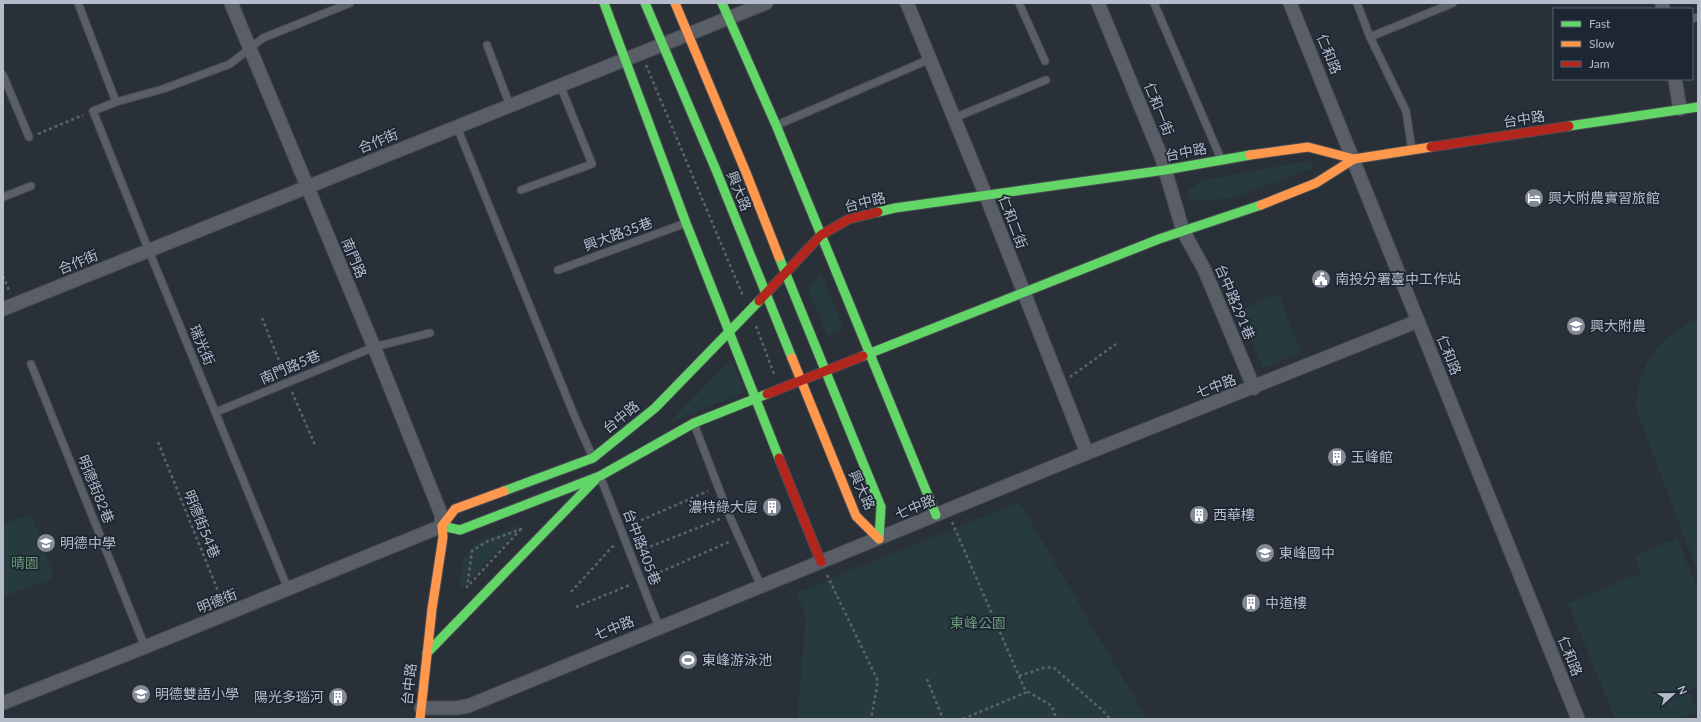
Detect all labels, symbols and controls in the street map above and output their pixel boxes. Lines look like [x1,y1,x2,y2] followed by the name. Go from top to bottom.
[1553,8,1693,80] legend
[1589,16,1611,31] text: Fast
[1314,31,1345,76] street label: 仁和路
[1589,36,1615,51] text: Slow
[1589,56,1610,71] text: Jam
[1141,80,1178,138] street label: 仁和一街
[1502,107,1546,130] street label: 台中路
[355,125,400,156] street label: 合作街
[1164,139,1208,164] street label: 台中路
[724,168,755,213] street label: 興大路
[1523,187,1545,209] hotel icon: 興大附農實習旅館
[842,188,887,215] street label: 台中路
[1548,189,1660,206] place label: 興大附農實習旅館
[995,193,1031,251] street label: 仁和二街
[581,213,655,254] street label: 興大路35巷
[338,235,370,280] street label: 南門路
[55,246,100,277] street label: 合作街
[1212,261,1259,342] street label: 台中路291巷
[1310,268,1332,290] public building icon: 南投分署臺中工作站
[1335,270,1461,287] place label: 南投分署臺中工作站
[1565,315,1587,337] school or university icon: 興大附農
[1590,317,1646,334] place label: 興大附農
[186,322,218,367] street label: 瑞光街
[1434,332,1465,377] street label: 仁和路
[257,346,323,387] street label: 南門路5巷
[1193,370,1238,401] street label: 七中路
[599,397,642,436] street label: 台中路
[1326,446,1348,468] building icon: 玉峰館
[1351,448,1393,465] place label: 玉峰館
[75,452,118,525] street label: 明德街82巷
[846,467,879,512] street label: 興大路
[181,487,224,560] street label: 明德街54巷
[892,491,937,522] street label: 七中路
[761,496,783,518] building icon: 濃特綠大廈
[688,498,758,515] place label: 濃特綠大廈
[1188,504,1210,526] building icon: 西華樓
[620,506,665,587] street label: 台中路405巷
[1213,506,1255,523] place label: 西華樓
[35,532,57,554] school or university icon: 明德中學
[60,534,116,551] place label: 明德中學
[1254,542,1276,564] school or university icon: 東峰國中
[1279,544,1335,561] place label: 東峰國中
[11,554,39,571] park label: 晴園
[194,585,239,616] street label: 明德街
[1240,592,1262,614] building icon: 中道樓
[1265,594,1307,611] place label: 中道樓
[591,612,636,643] street label: 七中路
[950,614,1006,631] park label: 東峰公園
[1555,633,1586,678] street label: 仁和路
[677,649,699,671] sports icon: 東峰游泳池
[702,651,772,668] place label: 東峰游泳池
[398,662,419,706] street label: 台中路
[1653,674,1693,714] north arrow
[130,683,152,705] school or university icon: 明德雙語小學
[1675,684,1690,696] text: N
[155,685,239,702] place label: 明德雙語小學
[327,686,349,708] building icon: 陽光多瑙河
[254,688,324,705] place label: 陽光多瑙河

